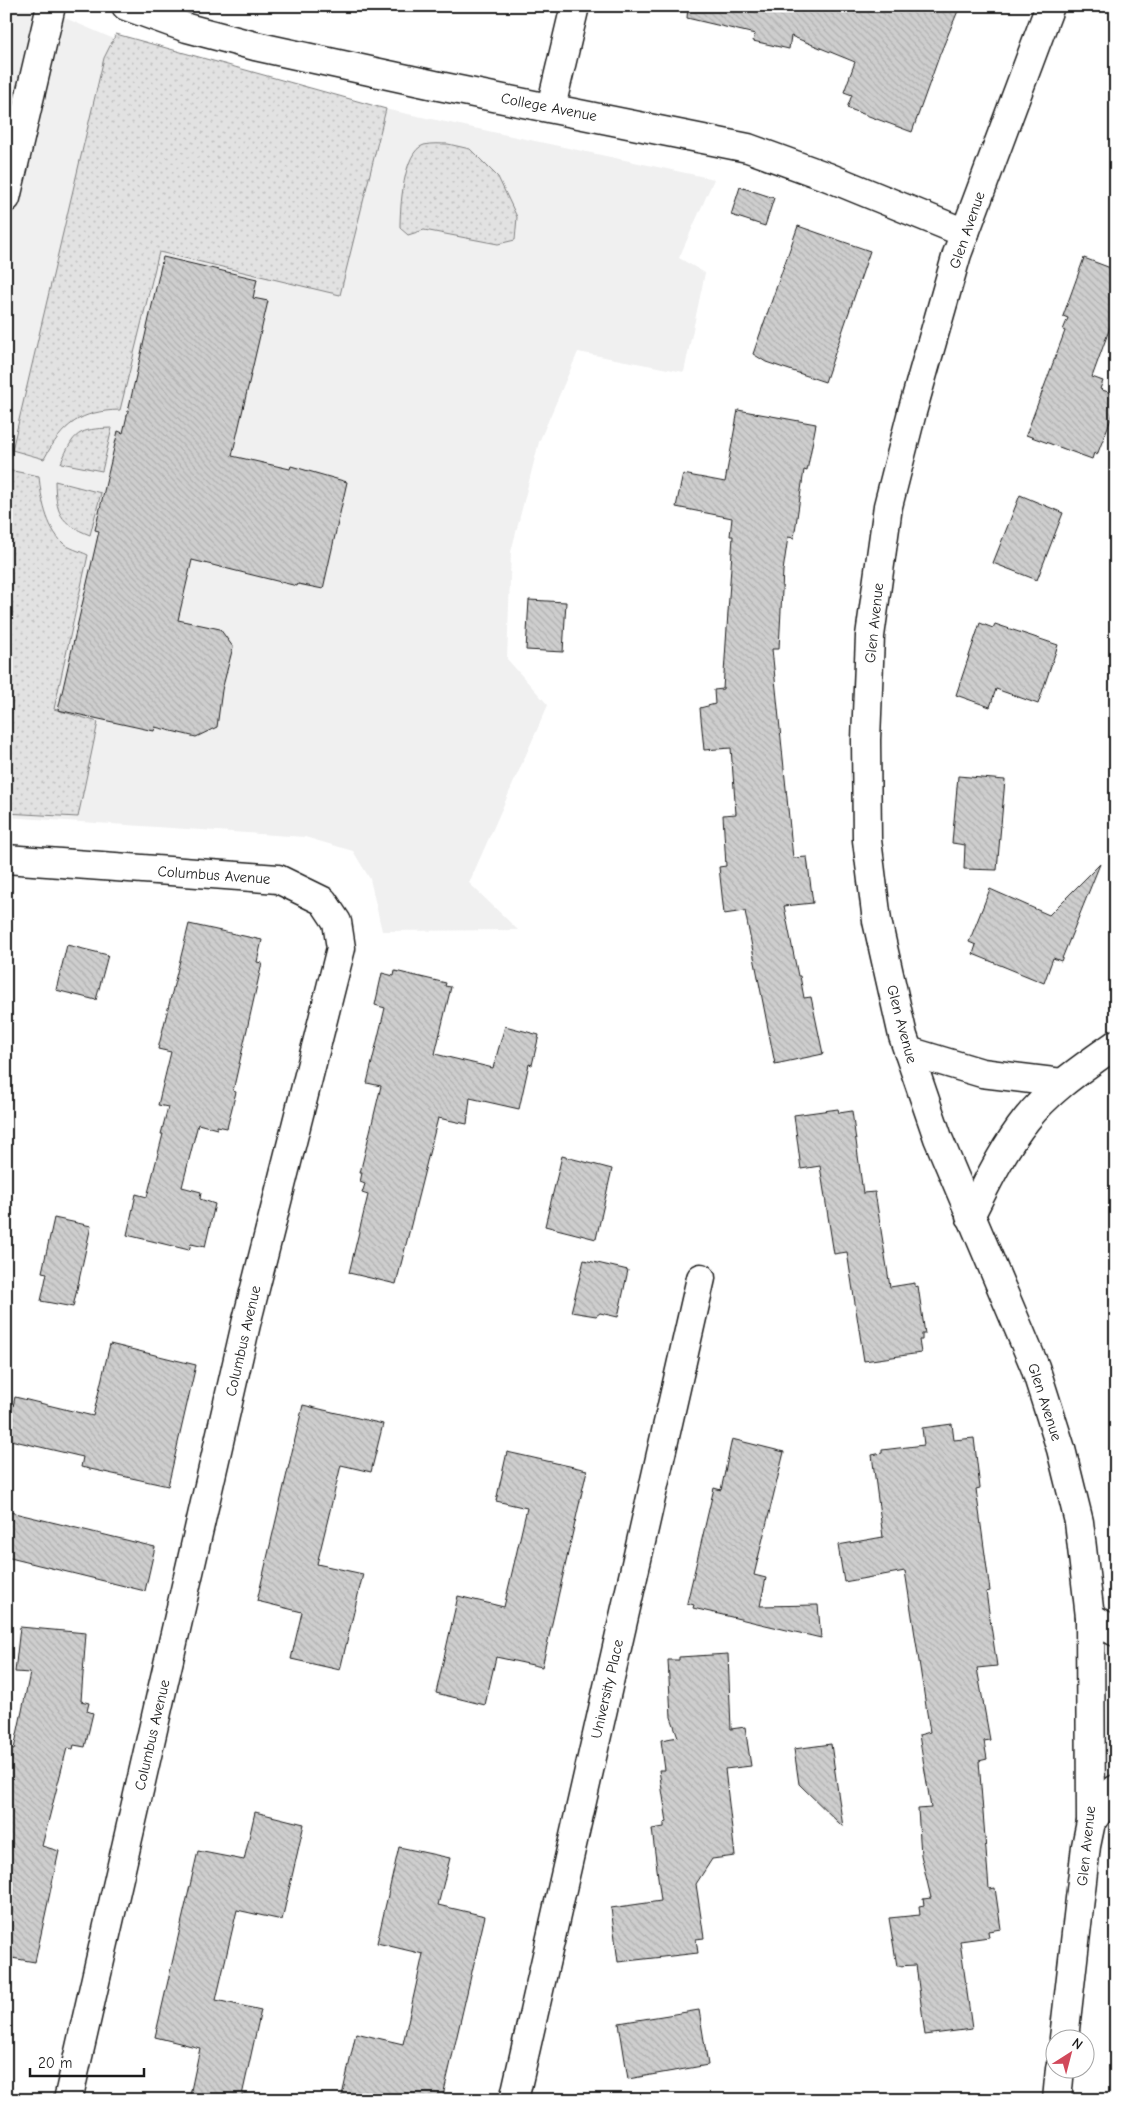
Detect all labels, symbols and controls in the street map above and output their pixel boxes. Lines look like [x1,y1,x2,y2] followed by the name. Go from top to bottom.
[499,89,599,125] street label: College Avenue
[945,189,989,271] street label: Glen Avenue
[861,582,887,664] street label: Glen Avenue
[157,862,272,888] street label: Columbus Avenue
[883,983,921,1066] street label: Glen Avenue
[222,1283,265,1398] street label: Columbus Avenue
[1024,1361,1066,1444] street label: Glen Avenue
[587,1637,627,1740] street label: University Place
[131,1677,174,1792] street label: Columbus Avenue
[1073,1805,1099,1887] street label: Glen Avenue
[1044,2028,1094,2078] north arrow
[1069,2034,1086,2053] text: N
[30,2046,144,2078] scale bar
[38,2054,72,2072] text: 20 m

